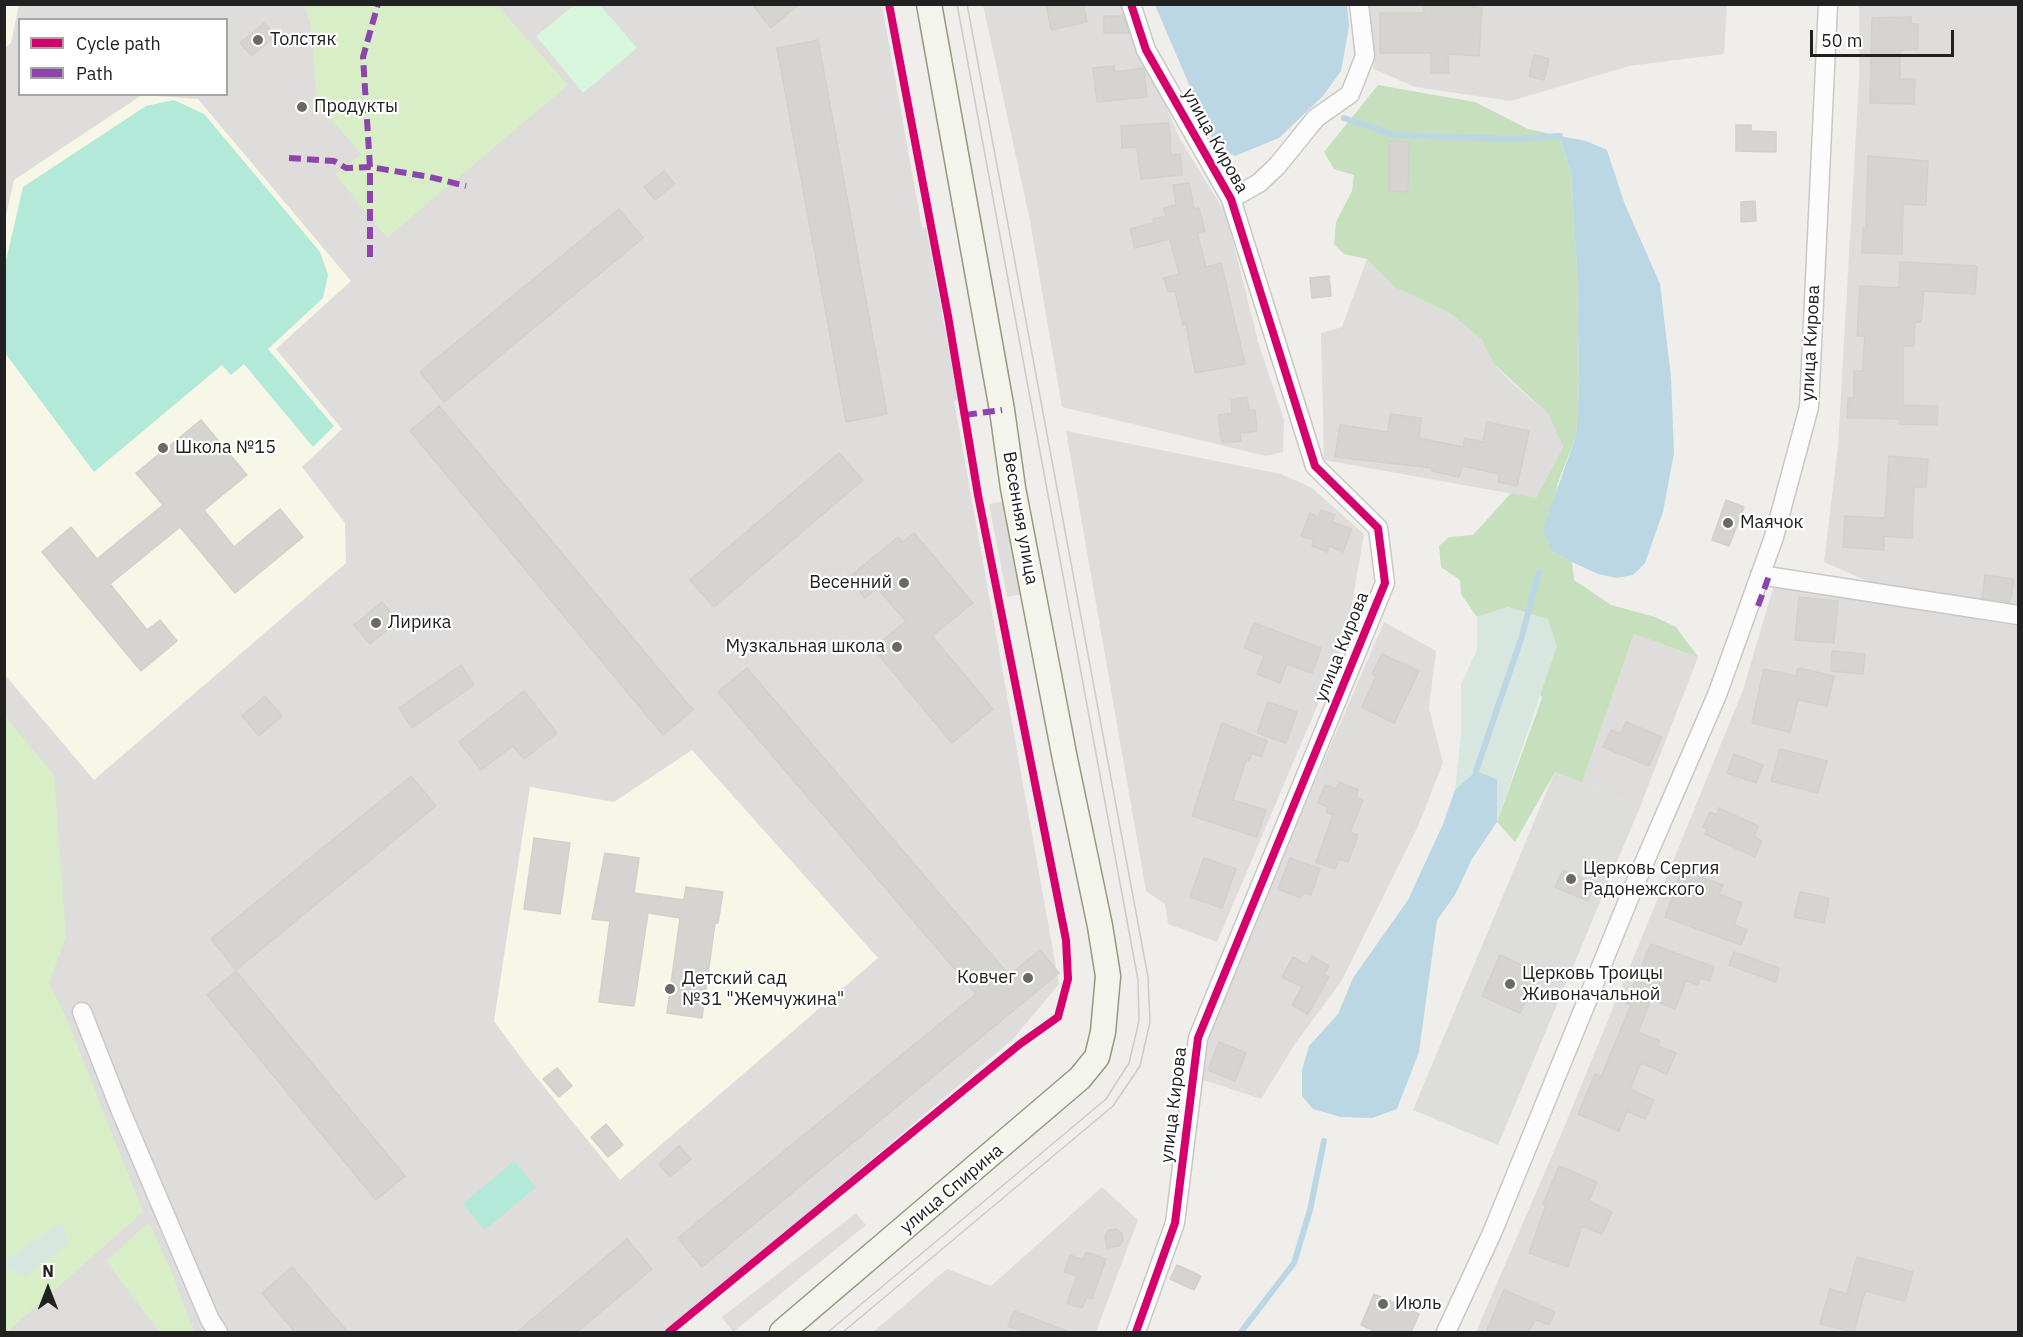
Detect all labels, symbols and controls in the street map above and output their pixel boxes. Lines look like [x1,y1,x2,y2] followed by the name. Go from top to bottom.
[18,18,228,96] legend
[1813,18,1957,56] scale bar
[270,29,336,51] place label: Толстяк
[1821,29,1863,52] text: 50 m
[76,32,161,55] text: Cycle path
[251,33,265,47] marker: Толстяк
[76,62,113,85] text: Path
[1177,85,1253,197] street label: улица Кирова
[314,96,398,118] place label: Продукты
[295,100,309,114] marker: Продукты
[1797,284,1825,402] street label: улица Кирова
[175,437,276,459] place label: Школа №15
[156,441,170,455] marker: Школа №15
[998,450,1042,586] street label: Весенняя улица
[1740,512,1804,534] place label: Маячок
[1721,516,1735,530] marker: Маячок
[809,572,892,594] place label: Весенний
[897,576,911,590] marker: Весенний
[1310,589,1374,705] street label: улица Кирова
[388,612,451,634] place label: Лирика
[369,616,383,630] marker: Лирика
[726,636,885,658] place label: Музкальная школа
[890,640,904,654] marker: Музкальная школа
[1583,858,1719,900] place label: Церковь Сергия Радонежского
[1564,872,1578,886] marker: Церковь Сергия Радонежского
[1522,963,1663,1006] place label: Церковь Троицы Живоначальной
[957,967,1016,989] place label: Ковчег
[682,968,844,1010] place label: Детский сад №31 "Жемчужина"
[1021,971,1035,985] marker: Ковчег
[1503,977,1517,991] marker: Церковь Троицы Живоначальной
[663,982,677,996] marker: Детский сад №31 "Жемчужина"
[1156,1046,1192,1164] street label: улица Кирова
[896,1140,1008,1238] street label: улица Спирина
[18,1259,78,1319] north arrow
[42,1261,54,1281] text: N
[1395,1293,1441,1315] place label: Июль
[1376,1297,1390,1311] marker: Июль

